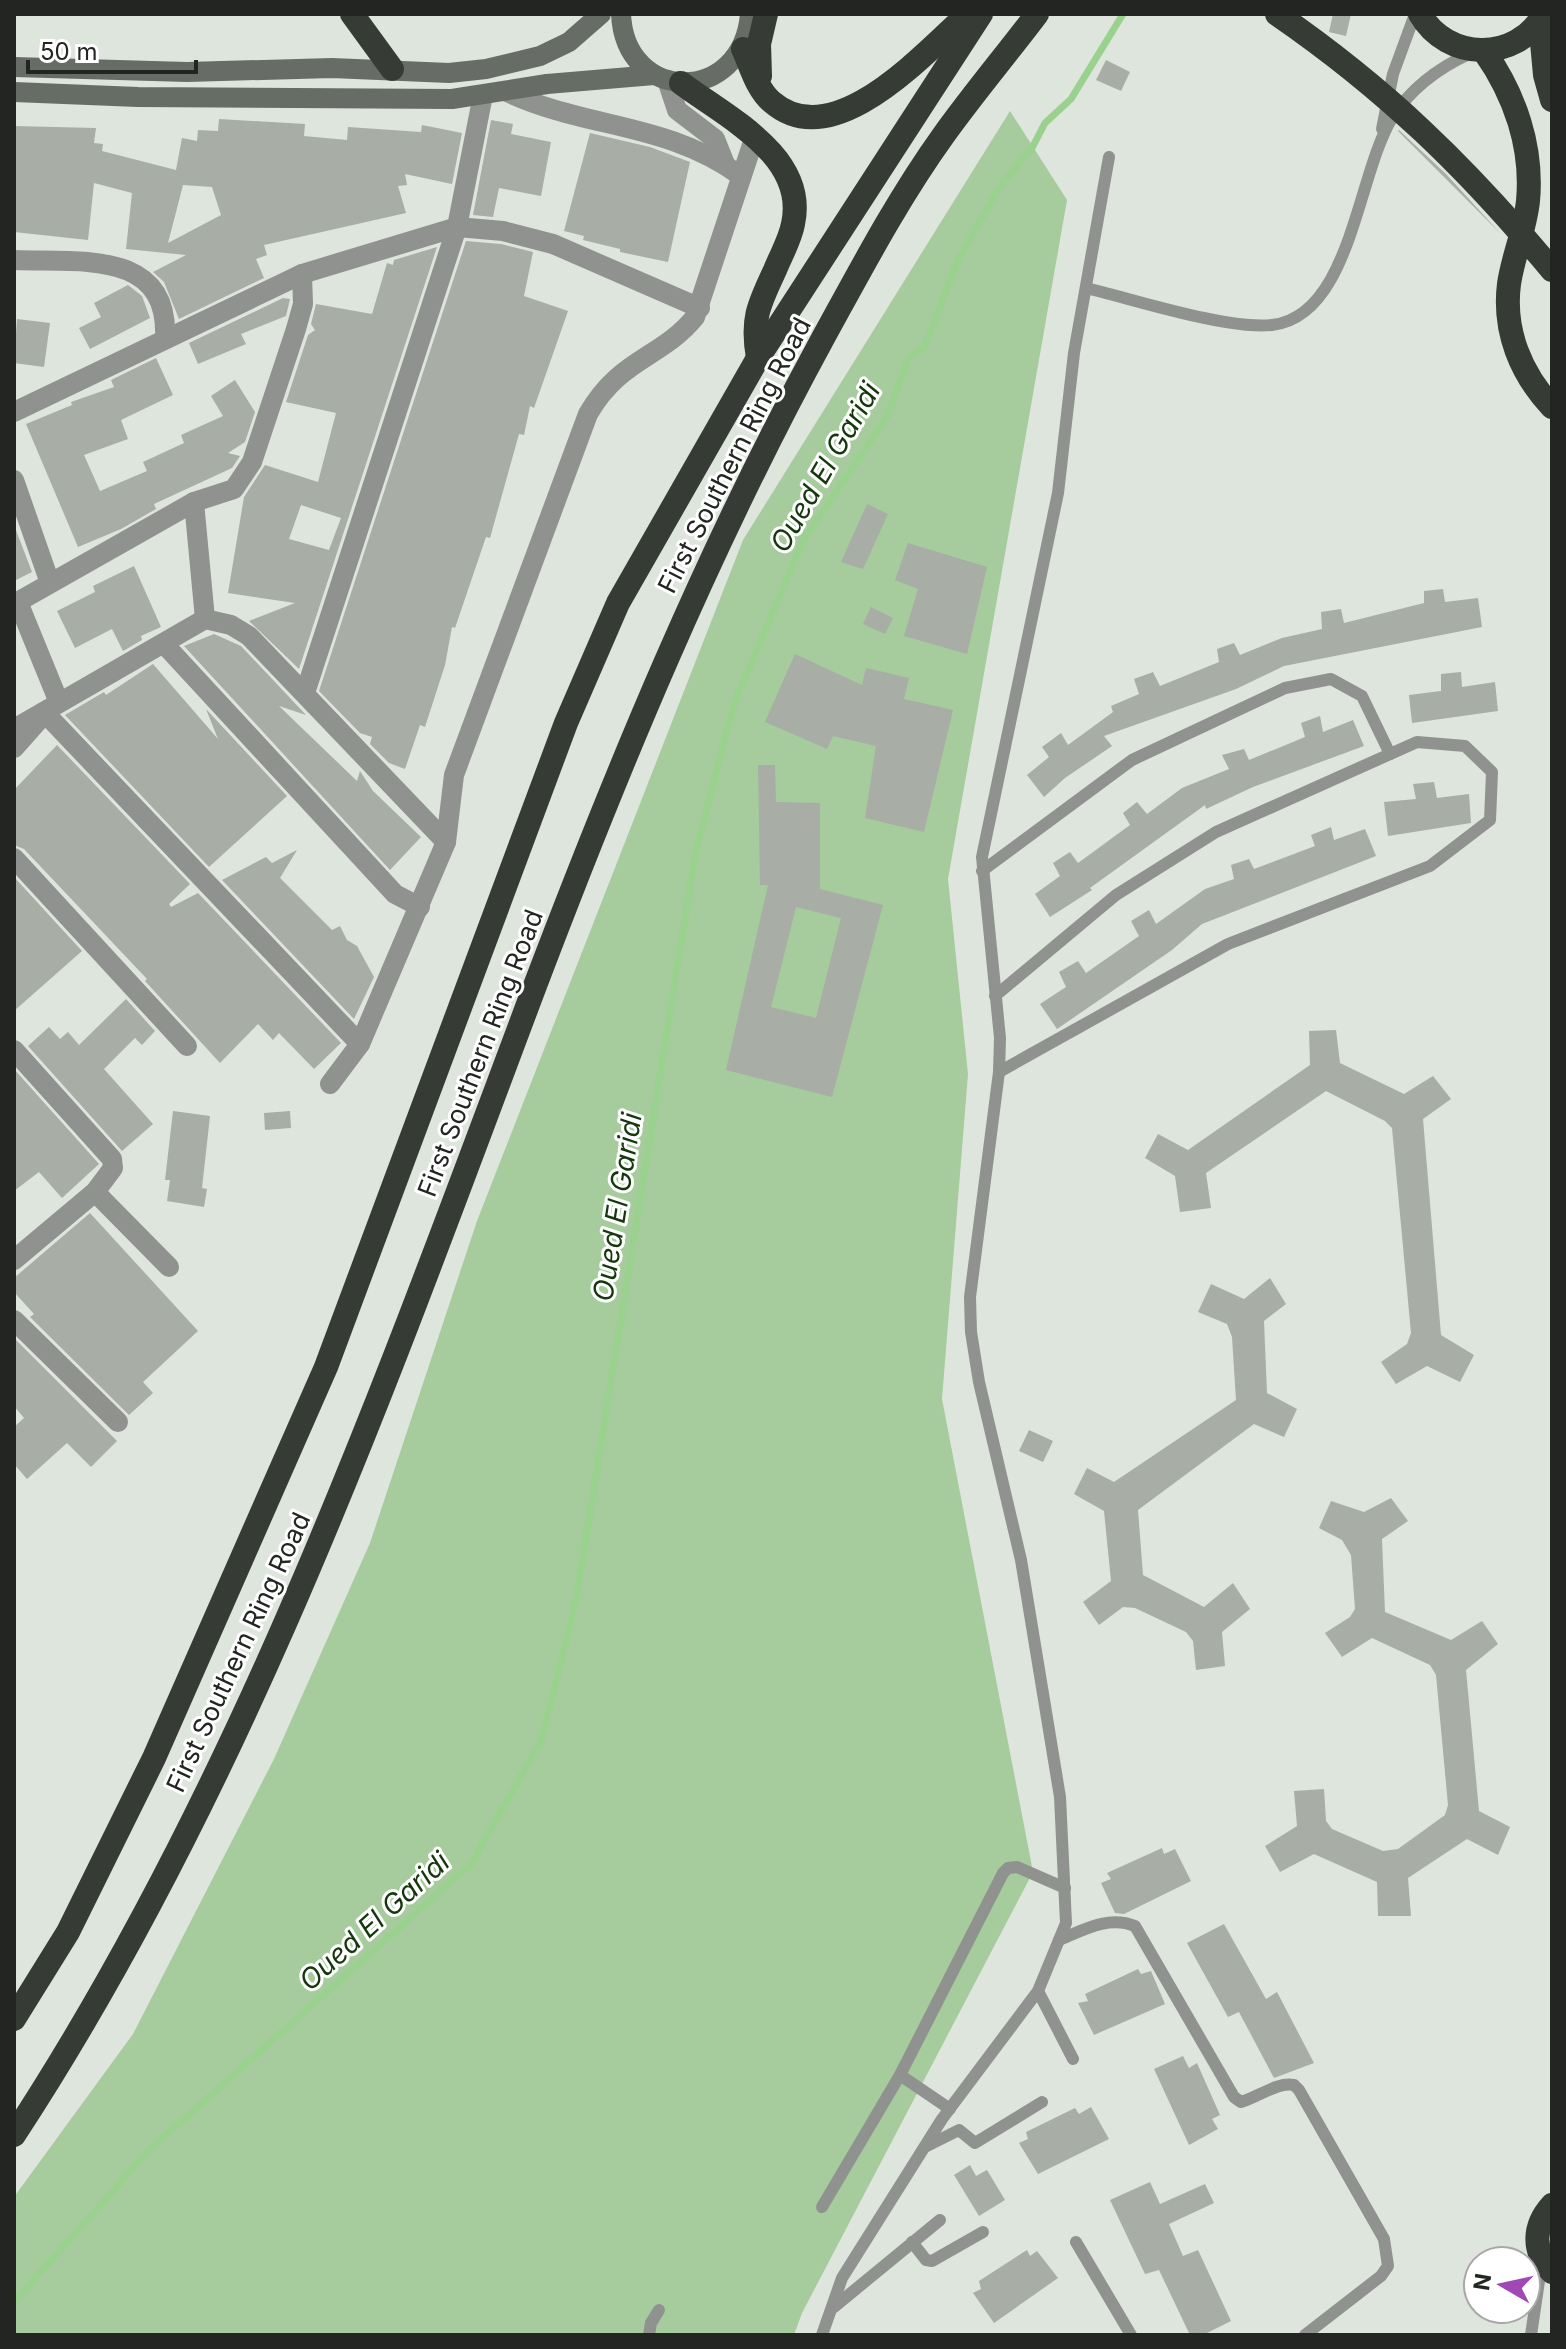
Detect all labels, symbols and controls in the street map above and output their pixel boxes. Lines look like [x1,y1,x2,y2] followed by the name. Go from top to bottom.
[28,24,196,74] scale bar
[40,37,98,66] text: 50 m
[651,312,817,598] street label: First Southern Ring Road
[763,375,888,558] water label: Oued El Garidi
[411,905,549,1201] street label: First Southern Ring Road
[585,1109,649,1304] water label: Oued El Garidi
[160,1507,316,1797] street label: First Southern Ring Road
[292,1844,457,1997] water label: Oued El Garidi
[1462,2245,1542,2325] north arrow
[1468,2272,1496,2292] text: N

